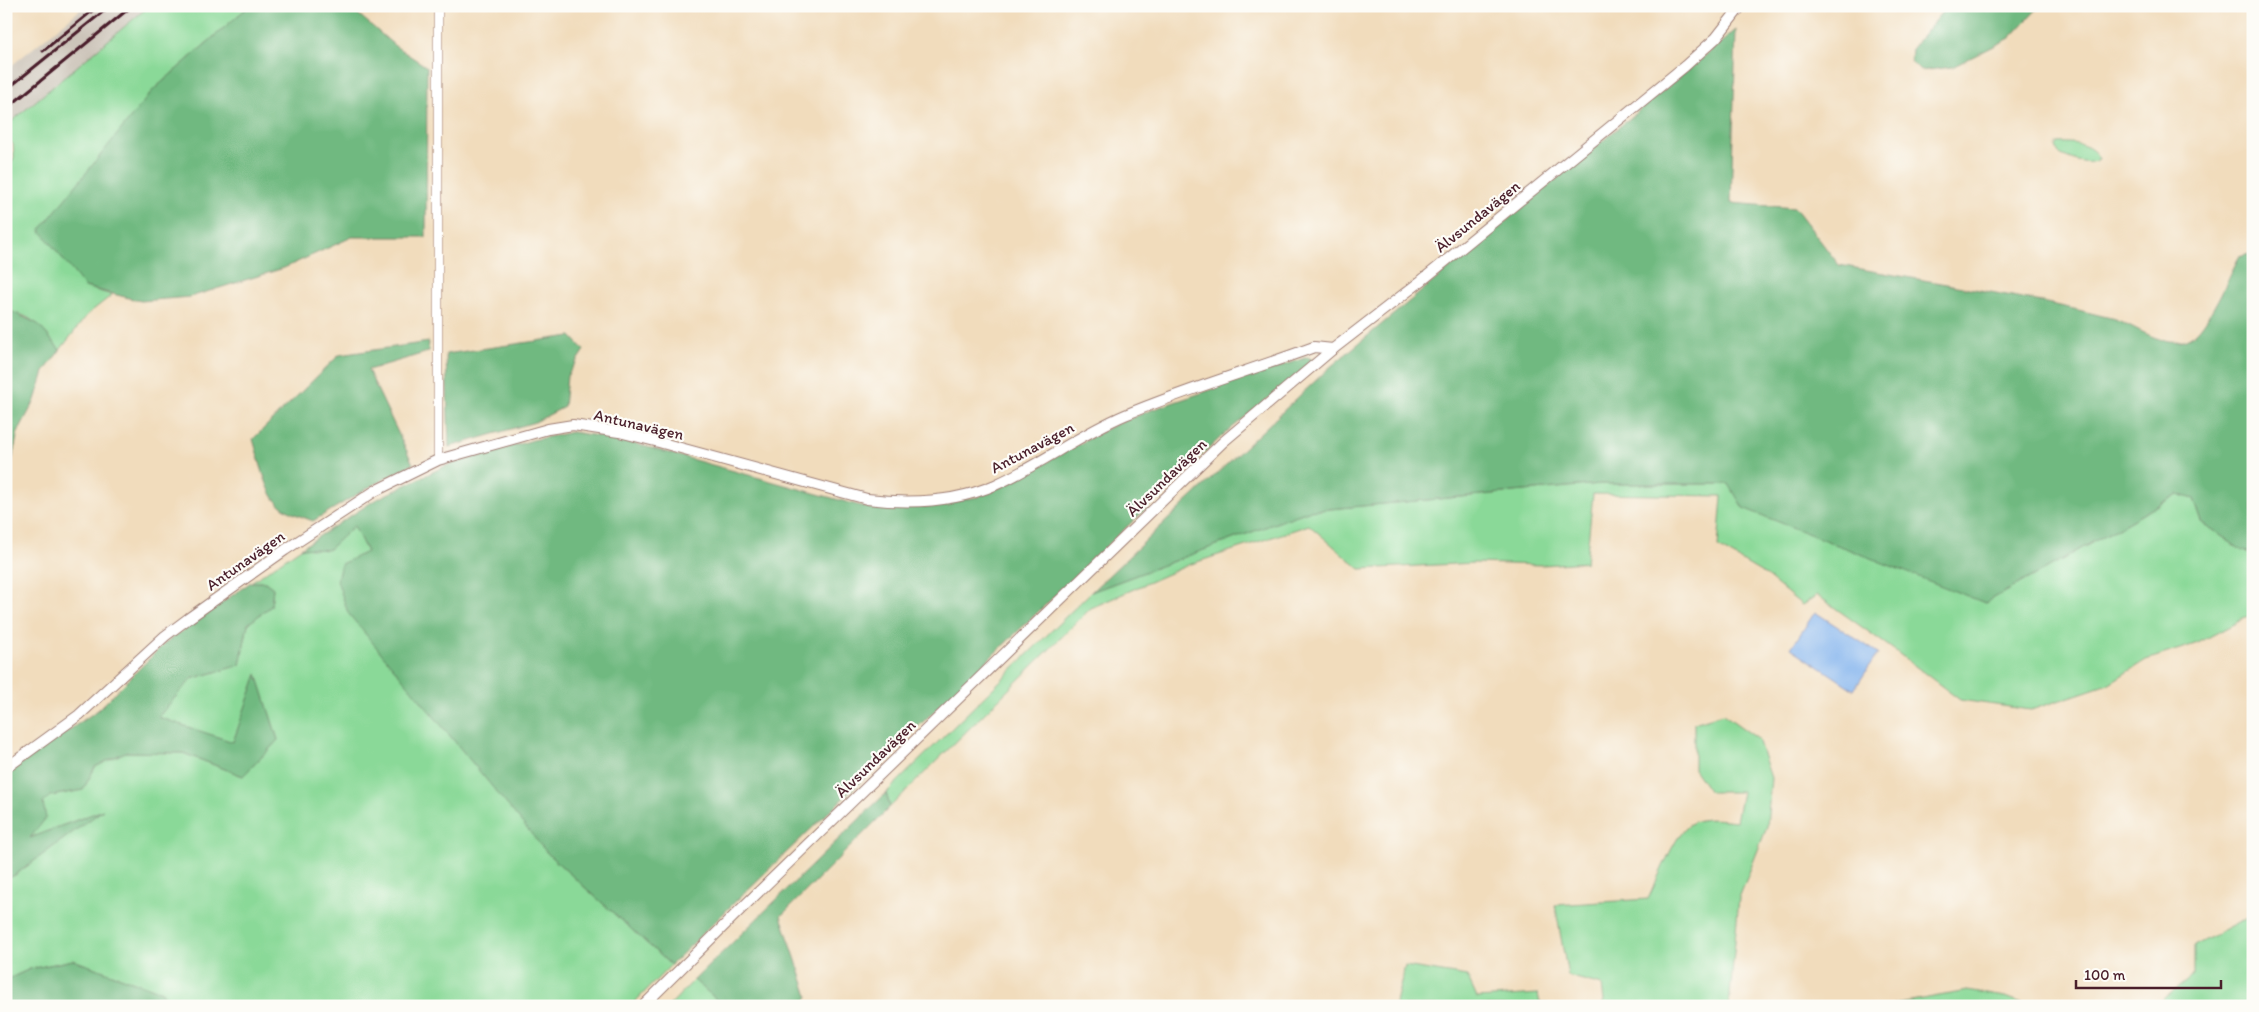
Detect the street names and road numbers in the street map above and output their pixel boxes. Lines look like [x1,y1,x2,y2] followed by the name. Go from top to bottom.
[1431,176,1524,256] street label: Älvsundavägen
[592,405,686,444] street label: Antunavägen
[987,418,1077,477] street label: Antunavägen
[1122,434,1211,520] street label: Älvsundavägen
[202,526,288,594] street label: Antunavägen
[831,715,920,801] street label: Älvsundavägen

